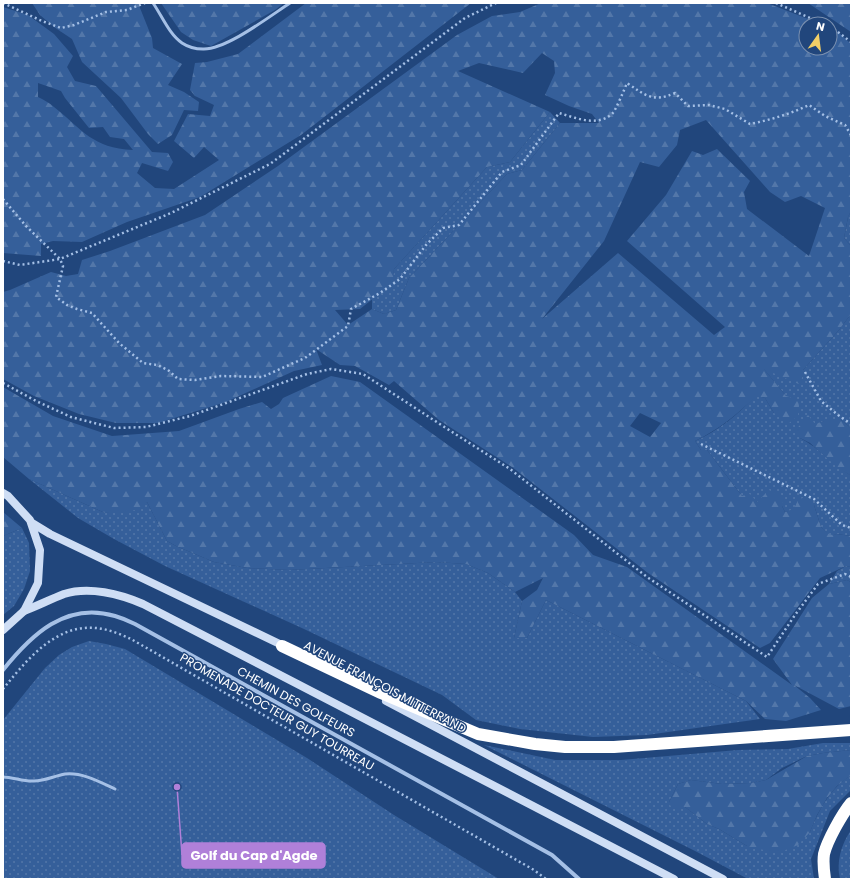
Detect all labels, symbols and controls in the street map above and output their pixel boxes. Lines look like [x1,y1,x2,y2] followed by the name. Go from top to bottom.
[798,16,838,56] north arrow
[814,18,826,35] text: N
[301,636,470,737] street label: AVENUE FRANÇOIS MITTERRAND
[177,649,377,774] street label: PROMENADE DOCTEUR GUY TOURREAU
[234,662,358,741] street label: CHEMIN DES GOLFEURS
[182,843,325,868] callout: Golf du Cap d'Agde
[190,846,318,865] text: Golf du Cap d'Agde

